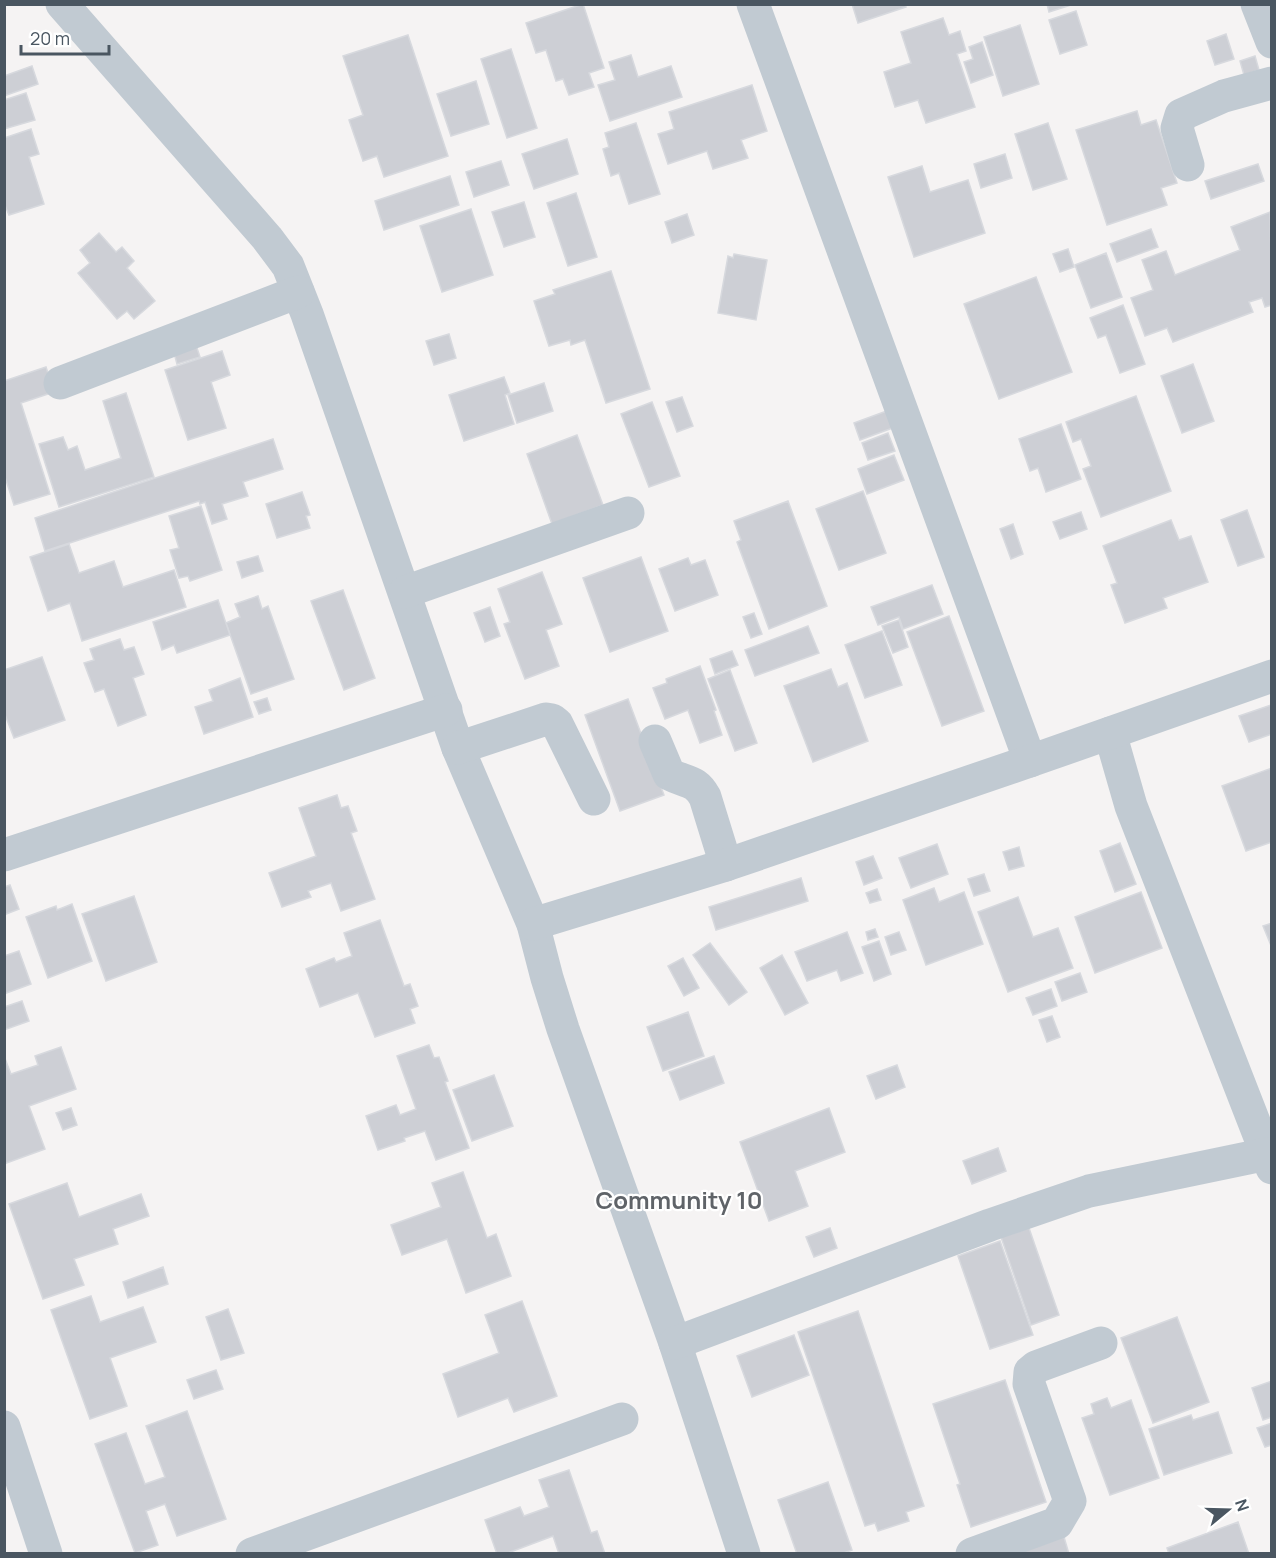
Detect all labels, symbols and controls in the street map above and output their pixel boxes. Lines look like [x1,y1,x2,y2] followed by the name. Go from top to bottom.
[21,18,110,56] scale bar
[30,26,70,50] text: 20 m
[595,1183,763,1216] district label: Community 10
[1198,1480,1258,1540] north arrow
[1230,1496,1254,1514] text: N

